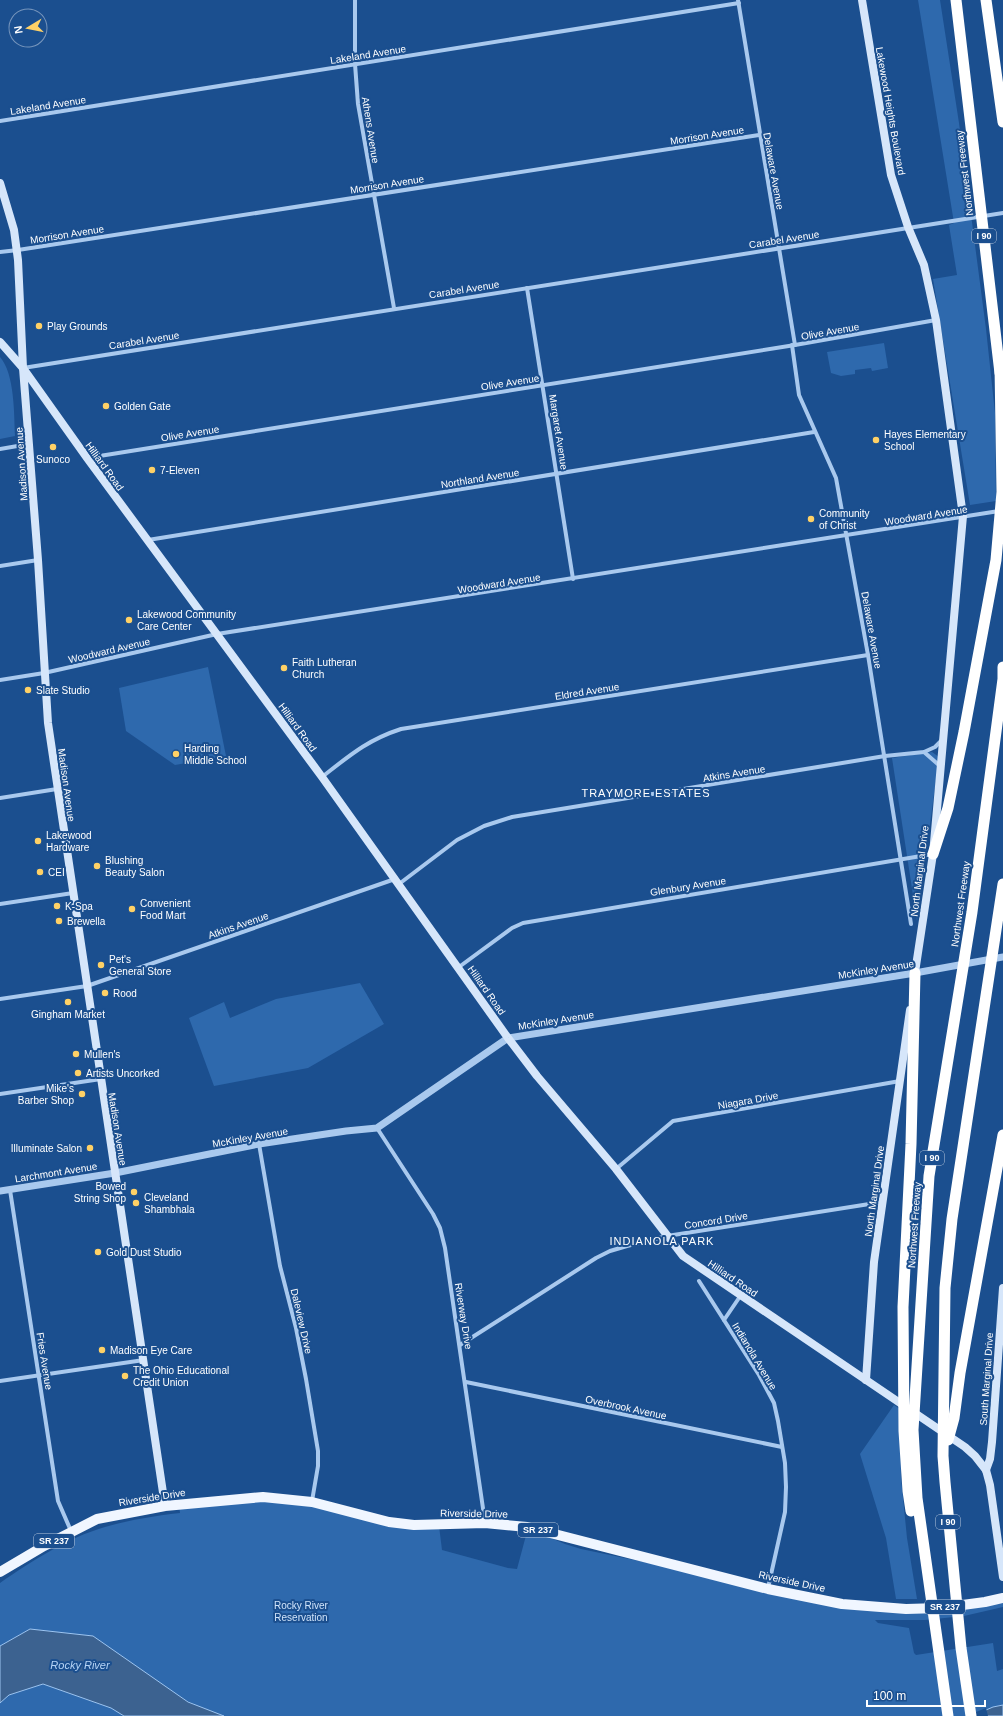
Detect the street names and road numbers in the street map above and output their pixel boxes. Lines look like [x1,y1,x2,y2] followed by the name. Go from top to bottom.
[329,43,407,66] street label: Lakeland Avenue
[874,46,907,176] street label: Lakewood Heights Boulevard
[9,94,87,117] street label: Lakeland Avenue
[360,96,381,164] street label: Athens Avenue
[669,124,745,147] street label: Morrison Avenue
[954,130,975,216] street label: Northwest Freeway
[761,132,786,211] street label: Delaware Avenue
[349,173,425,196] street label: Morrison Avenue
[29,223,105,246] street label: Morrison Avenue
[748,228,820,250] street label: Carabel Avenue
[972,229,996,243] road number: I 90
[428,278,500,300] street label: Carabel Avenue
[800,321,860,342] street label: Olive Avenue
[108,329,180,351] street label: Carabel Avenue
[480,372,540,393] street label: Olive Avenue
[547,394,570,471] street label: Margaret Avenue
[160,423,220,444] street label: Olive Avenue
[13,426,30,501] street label: Madison Avenue
[83,440,126,493] street label: Hilliard Road
[440,467,521,490] street label: Northland Avenue
[884,503,969,527] street label: Woodward Avenue
[457,571,542,595] street label: Woodward Avenue
[859,591,884,670] street label: Delaware Avenue
[67,636,151,665] street label: Woodward Avenue
[554,681,620,702] street label: Eldred Avenue
[276,701,319,754] street label: Hilliard Road
[56,748,77,823] street label: Madison Avenue
[702,763,767,784] street label: Atkins Avenue
[908,824,931,917] street label: North Marginal Drive
[949,861,972,947] street label: Northwest Freeway
[649,875,727,898] street label: Glenbury Avenue
[206,910,270,941] street label: Atkins Avenue
[837,958,915,981] street label: McKinley Avenue
[466,964,508,1017] street label: Hilliard Road
[517,1009,595,1032] street label: McKinley Avenue
[717,1090,780,1111] street label: Niagara Drive
[106,1092,129,1167] street label: Madison Avenue
[211,1125,289,1150] street label: McKinley Avenue
[863,1144,886,1237] street label: North Marginal Drive
[920,1151,944,1165] road number: I 90
[14,1160,98,1184] street label: Larchmont Avenue
[906,1182,923,1268] street label: Northwest Freeway
[684,1210,749,1231] street label: Concord Drive
[706,1258,760,1299] street label: Hilliard Road
[453,1282,474,1351] street label: Riverway Drive
[289,1287,314,1355] street label: Daleview Drive
[730,1321,779,1392] street label: Indianola Avenue
[35,1331,55,1391] street label: Fries Avenue
[978,1332,995,1426] street label: South Marginal Drive
[584,1394,668,1422] street label: Overbrook Avenue
[118,1487,187,1508] street label: Riverside Drive
[440,1507,508,1520] street label: Riverside Drive
[936,1515,960,1529] road number: I 90
[518,1523,558,1537] road number: SR 237
[34,1534,74,1548] road number: SR 237
[758,1569,827,1594] street label: Riverside Drive
[925,1600,965,1614] road number: SR 237

